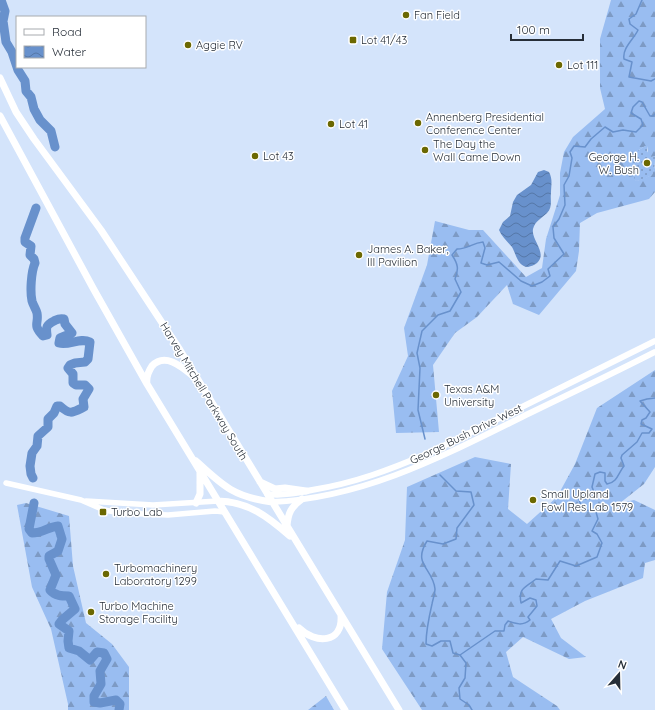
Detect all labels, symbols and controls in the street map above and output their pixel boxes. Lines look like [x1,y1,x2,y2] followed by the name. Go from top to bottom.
[414,8,460,22] place label: Fan Field
[401,10,411,20] marker: Fan Field
[16,16,146,68] legend
[511,16,583,42] scale bar
[517,22,550,37] text: 100 m
[52,24,82,39] text: Road
[361,33,408,47] place label: Lot 41/43
[348,35,358,45] marker: Lot 41/43
[196,38,243,52] place label: Aggie RV
[183,40,193,50] marker: Aggie RV
[52,44,87,59] text: Water
[567,58,598,72] place label: Lot 111
[554,60,564,70] marker: Lot 111
[426,110,544,137] place label: Annenberg Presidential Conference Center
[339,117,368,131] place label: Lot 41
[413,118,423,128] marker: Annenberg Presidential Conference Center
[326,119,336,129] marker: Lot 41
[433,137,521,164] place label: The Day the Wall Came Down
[420,145,430,155] marker: The Day the Wall Came Down
[263,149,294,163] place label: Lot 43
[589,150,639,177] place label: George H. W. Bush
[250,151,260,161] marker: Lot 43
[642,158,652,168] marker: George H. W. Bush
[367,242,449,269] place label: James A. Baker, III Pavilion
[354,250,364,260] marker: James A. Baker, III Pavilion
[157,319,251,463] street label: Harvey Mitchell Parkway South
[444,382,499,409] place label: Texas A&M University
[431,390,441,400] marker: Texas A&M University
[408,401,525,467] street label: George Bush Drive West
[541,487,633,514] place label: Small Upland Fowl Res Lab 1579
[528,495,538,505] marker: Small Upland Fowl Res Lab 1579
[111,505,163,519] place label: Turbo Lab
[98,507,108,517] marker: Turbo Lab
[114,561,197,588] place label: Turbomachinery Laboratory 1299
[101,569,111,579] marker: Turbomachinery Laboratory 1299
[99,599,178,626] place label: Turbo Machine Storage Facility
[86,607,96,617] marker: Turbo Machine Storage Facility
[599,654,639,694] north arrow
[616,657,629,673] text: N

